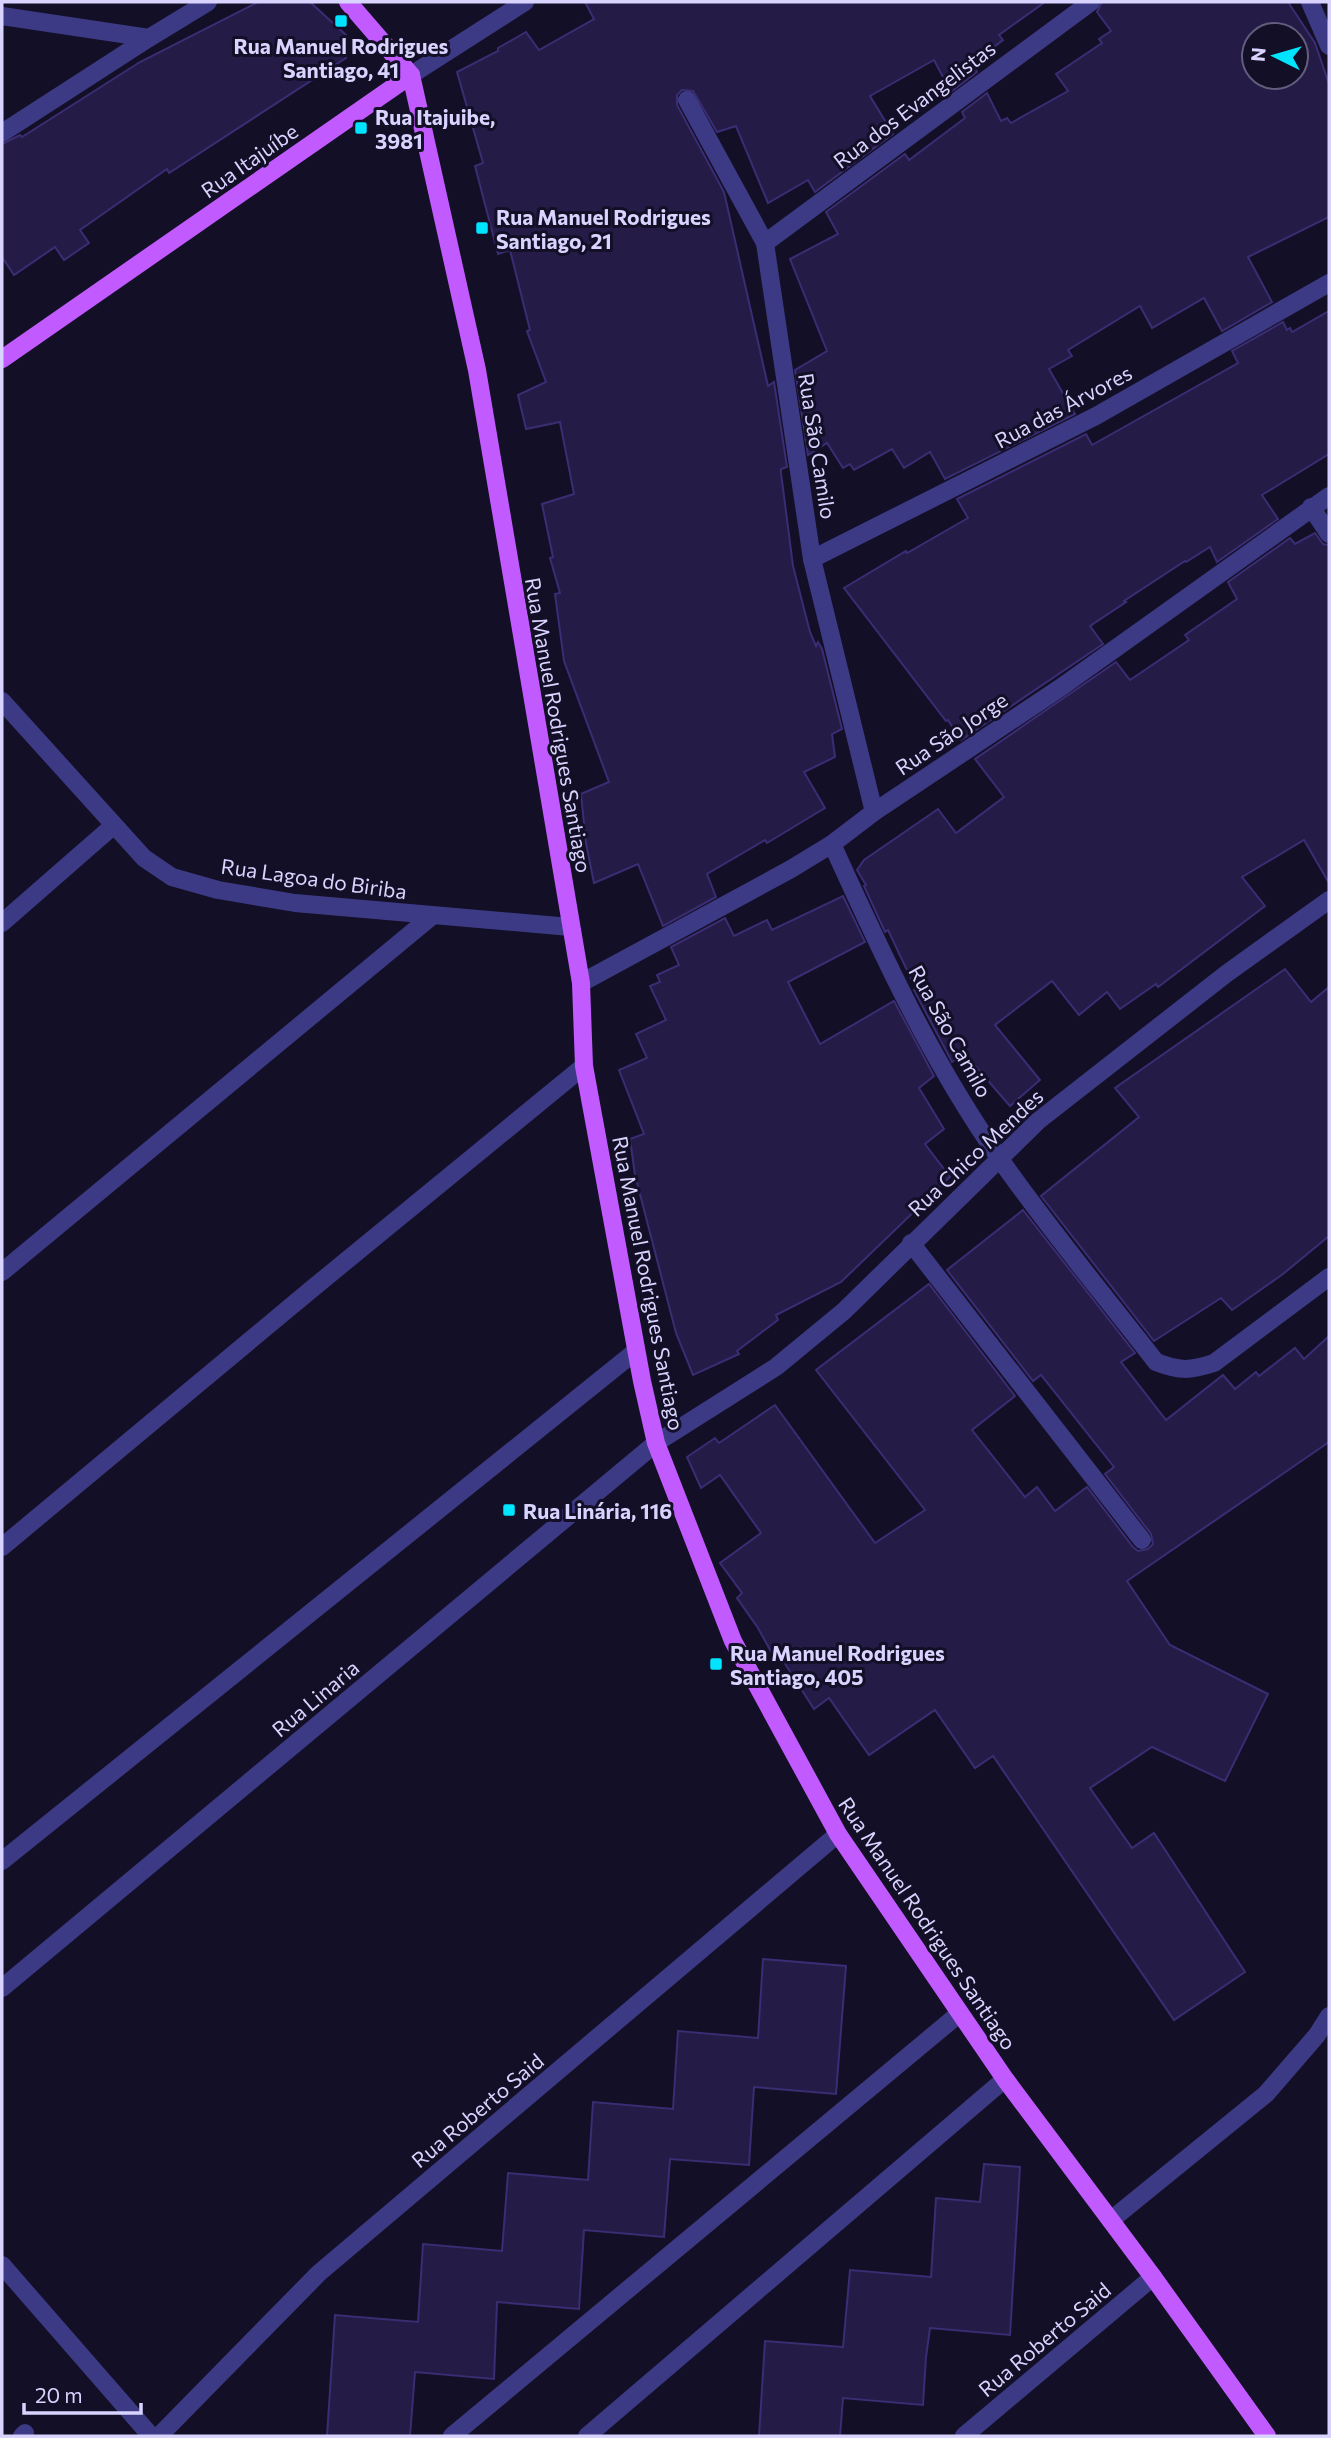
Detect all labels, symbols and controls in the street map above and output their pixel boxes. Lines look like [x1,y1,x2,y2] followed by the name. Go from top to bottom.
[333,13,349,29] marker: Rua Manuel Rodrigues Santiago, 41
[1240,21,1310,91] north arrow
[234,33,449,82] place label: Rua Manuel Rodrigues Santiago, 41
[828,35,1000,173] street label: Rua dos Evangelistas
[1245,46,1270,63] text: N
[375,104,495,153] place label: Rua Itajuibe, 3981
[196,118,302,202] street label: Rua Itajuíbe
[353,120,369,136] marker: Rua Itajuibe, 3981
[496,204,711,253] place label: Rua Manuel Rodrigues Santiago, 21
[474,220,490,236] marker: Rua Manuel Rodrigues Santiago, 21
[990,359,1136,453] street label: Rua das Árvores
[794,371,842,521] street label: Rua São Camilo
[521,575,597,875] street label: Rua Manuel Rodrigues Santiago
[890,686,1012,780] street label: Rua São Jorge
[220,853,408,903] street label: Rua Lagoa do Biriba
[904,960,998,1102] street label: Rua São Camilo
[902,1083,1048,1221] street label: Rua Chico Mendes
[608,1134,690,1432] street label: Rua Manuel Rodrigues Santiago
[523,1498,672,1523] place label: Rua Linária, 116
[501,1502,517,1518] marker: Rua Linária, 116
[730,1640,945,1689] place label: Rua Manuel Rodrigues Santiago, 405
[266,1654,364,1742] street label: Rua Linaria
[708,1656,724,1672] marker: Rua Manuel Rodrigues Santiago, 405
[834,1792,1022,2054] street label: Rua Manuel Rodrigues Santiago
[406,2048,548,2172] street label: Rua Roberto Said
[973,2277,1115,2401] street label: Rua Roberto Said
[24,2372,142,2416] scale bar
[35,2382,83,2407] text: 20 m

